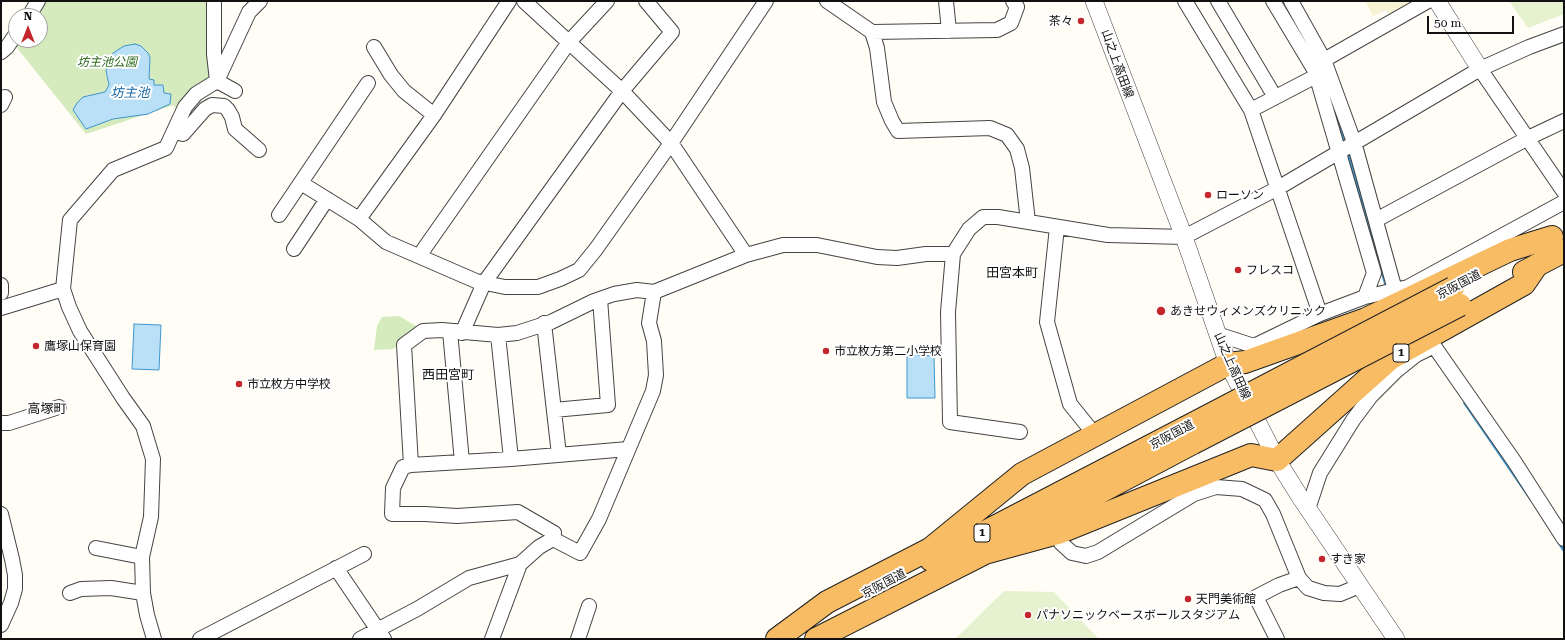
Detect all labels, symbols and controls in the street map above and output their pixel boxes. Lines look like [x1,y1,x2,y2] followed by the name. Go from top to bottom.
[8,8,48,48] north arrow
[1429,8,1516,34] scale bar
[24,10,32,23] text: N
[1049,14,1073,28] place label: 茶々
[1076,16,1086,26] marker: 茶々
[1434,16,1461,30] text: 50 m
[1098,28,1136,100] street label: 山之上高田線
[77,55,137,69] park label: 坊主池公園
[111,85,149,101] water label: 坊主池
[1216,188,1264,202] place label: ローソン
[1203,190,1213,200] marker: ローソン
[1246,263,1294,277] place label: フレスコ
[986,265,1038,281] district label: 田宮本町
[1233,265,1243,275] marker: フレスコ
[1434,267,1484,303] street label: 京阪国道
[1170,304,1326,318] place label: あきせウィメンズクリニック
[1155,305,1167,317] marker: あきせウィメンズクリニック
[1211,330,1253,402] street label: 山之上高田線
[44,339,116,353] place label: 鷹塚山保育園
[31,341,41,351] marker: 鷹塚山保育園
[834,344,942,358] place label: 市立枚方第二小学校
[1393,344,1409,362] road number: 1
[821,346,831,356] marker: 市立枚方第二小学校
[422,367,474,383] district label: 西田宮町
[247,377,331,391] place label: 市立枚方中学校
[234,379,244,389] marker: 市立枚方中学校
[28,401,66,417] district label: 高塚町
[1147,417,1197,453] street label: 京阪国道
[974,524,990,542] road number: 1
[1330,552,1366,566] place label: すき家
[1317,554,1327,564] marker: すき家
[859,566,909,602] street label: 京阪国道
[1196,592,1256,606] place label: 天門美術館
[1183,594,1193,604] marker: 天門美術館
[1036,608,1240,622] place label: パナソニックベースボールスタジアム
[1023,610,1033,620] marker: パナソニックベースボールスタジアム

